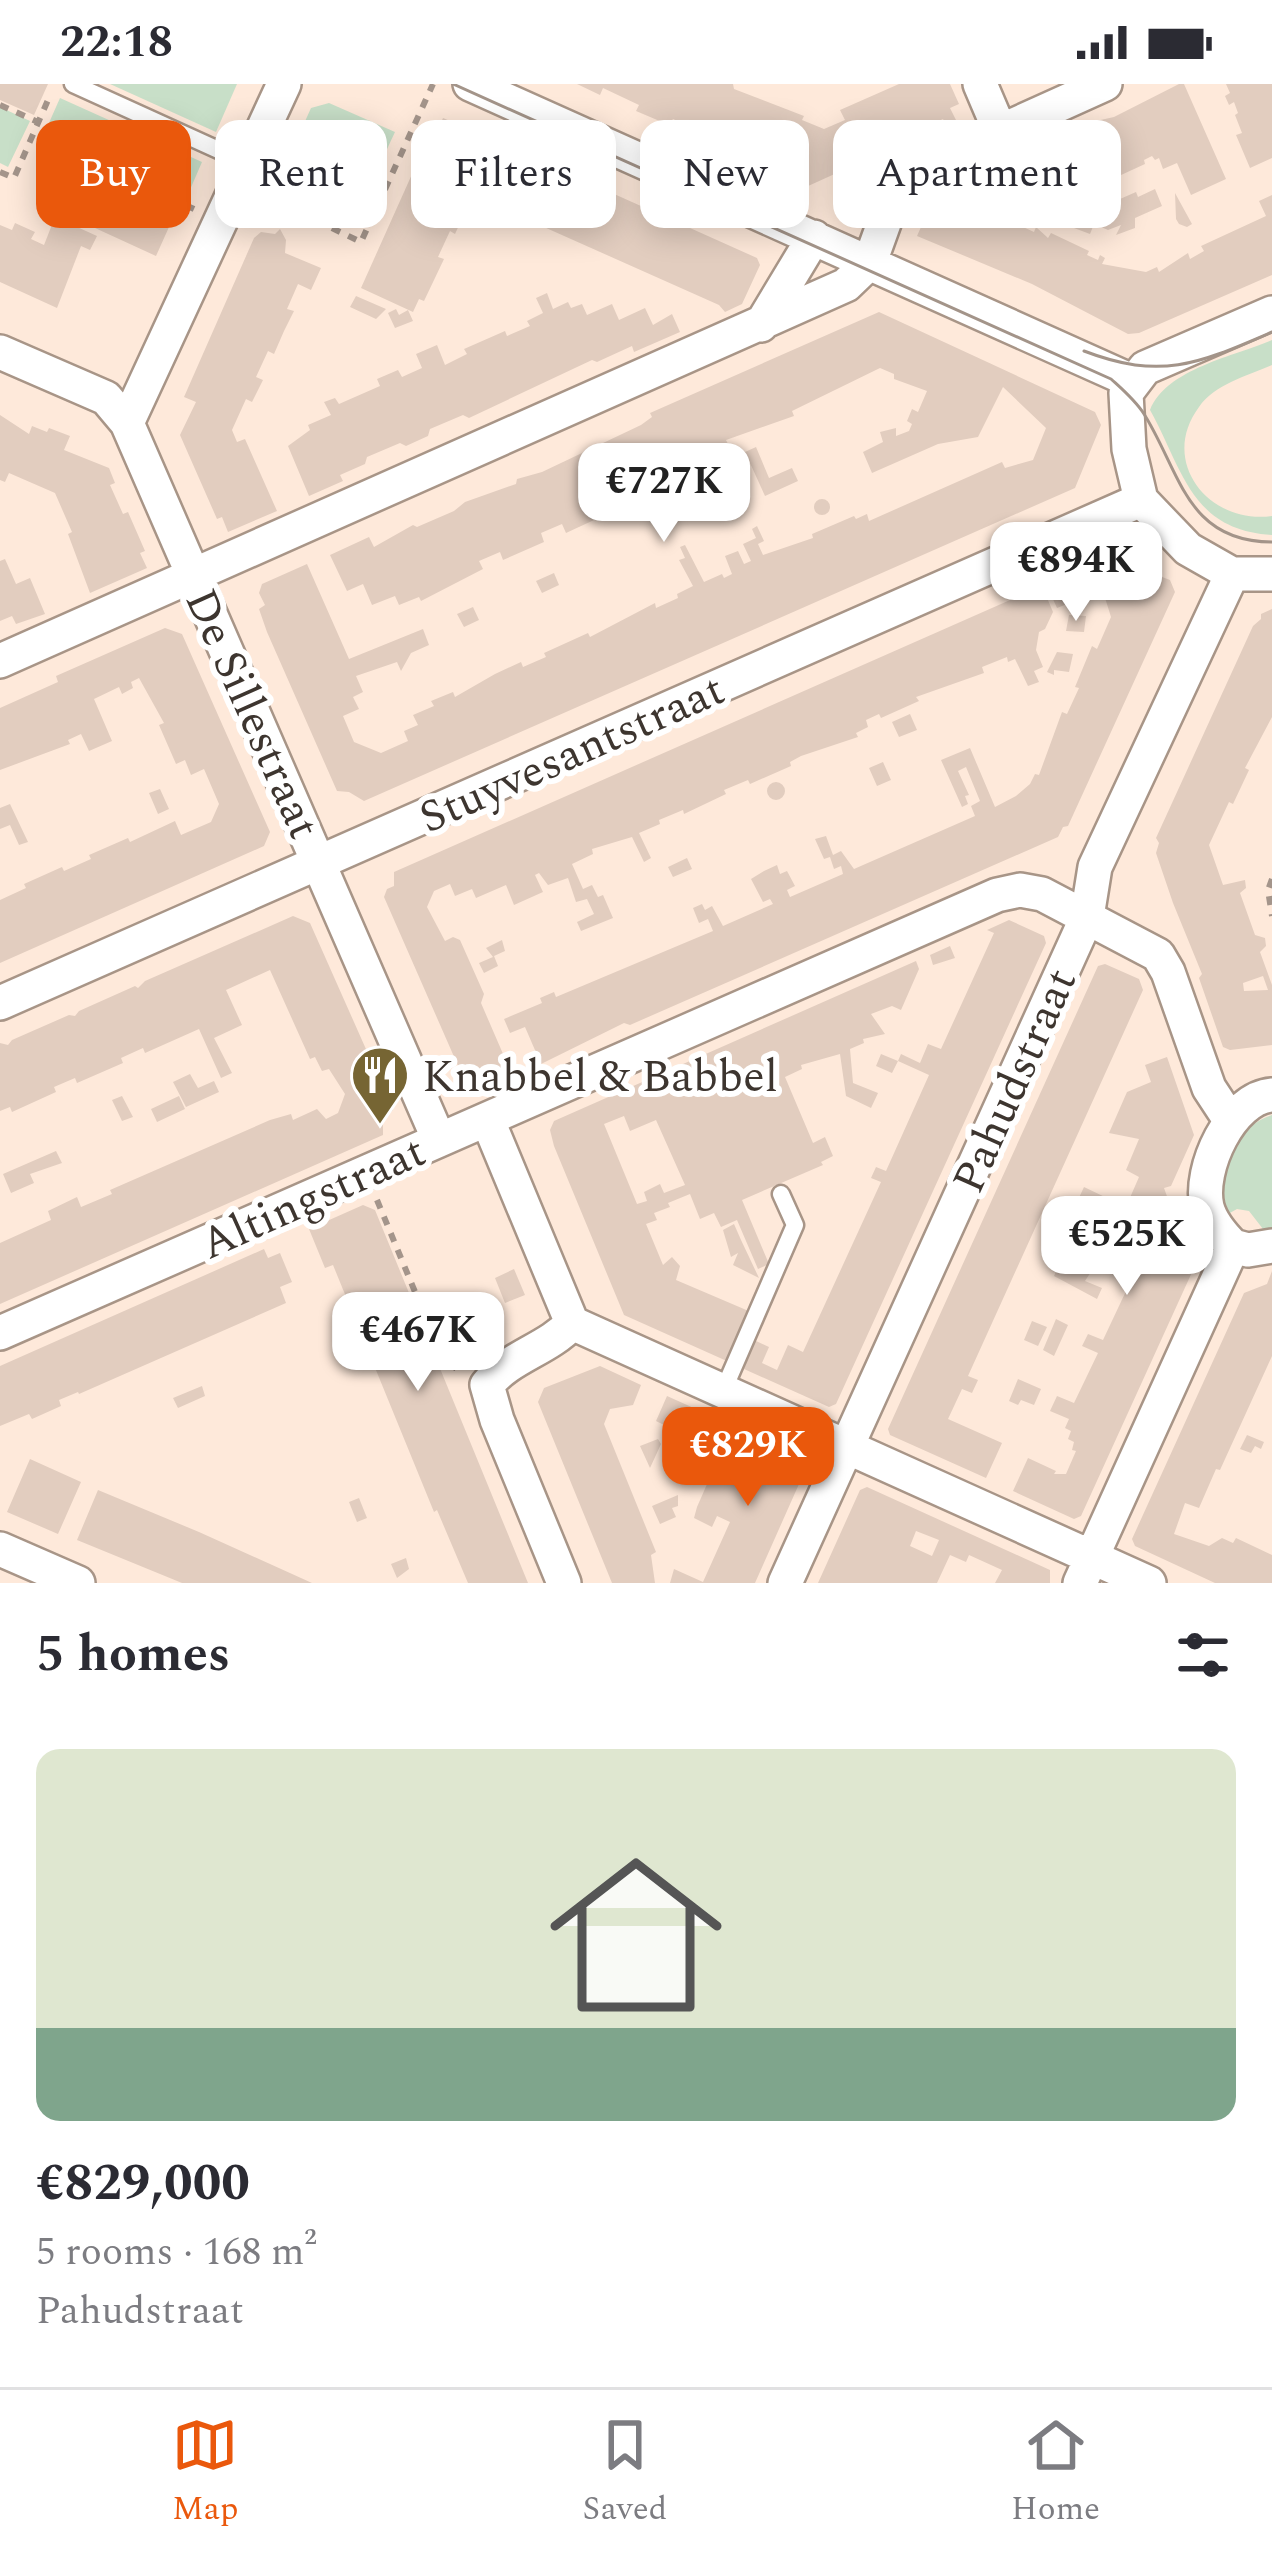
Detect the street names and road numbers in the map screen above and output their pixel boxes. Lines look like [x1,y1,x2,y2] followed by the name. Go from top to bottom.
[166,578,338,850] street label: De Sillestraat
[408,656,736,852] street label: Stuyvesantstraat
[935,957,1096,1205] street label: Pahudstraat
[189,1118,437,1279] street label: Altingstraat

